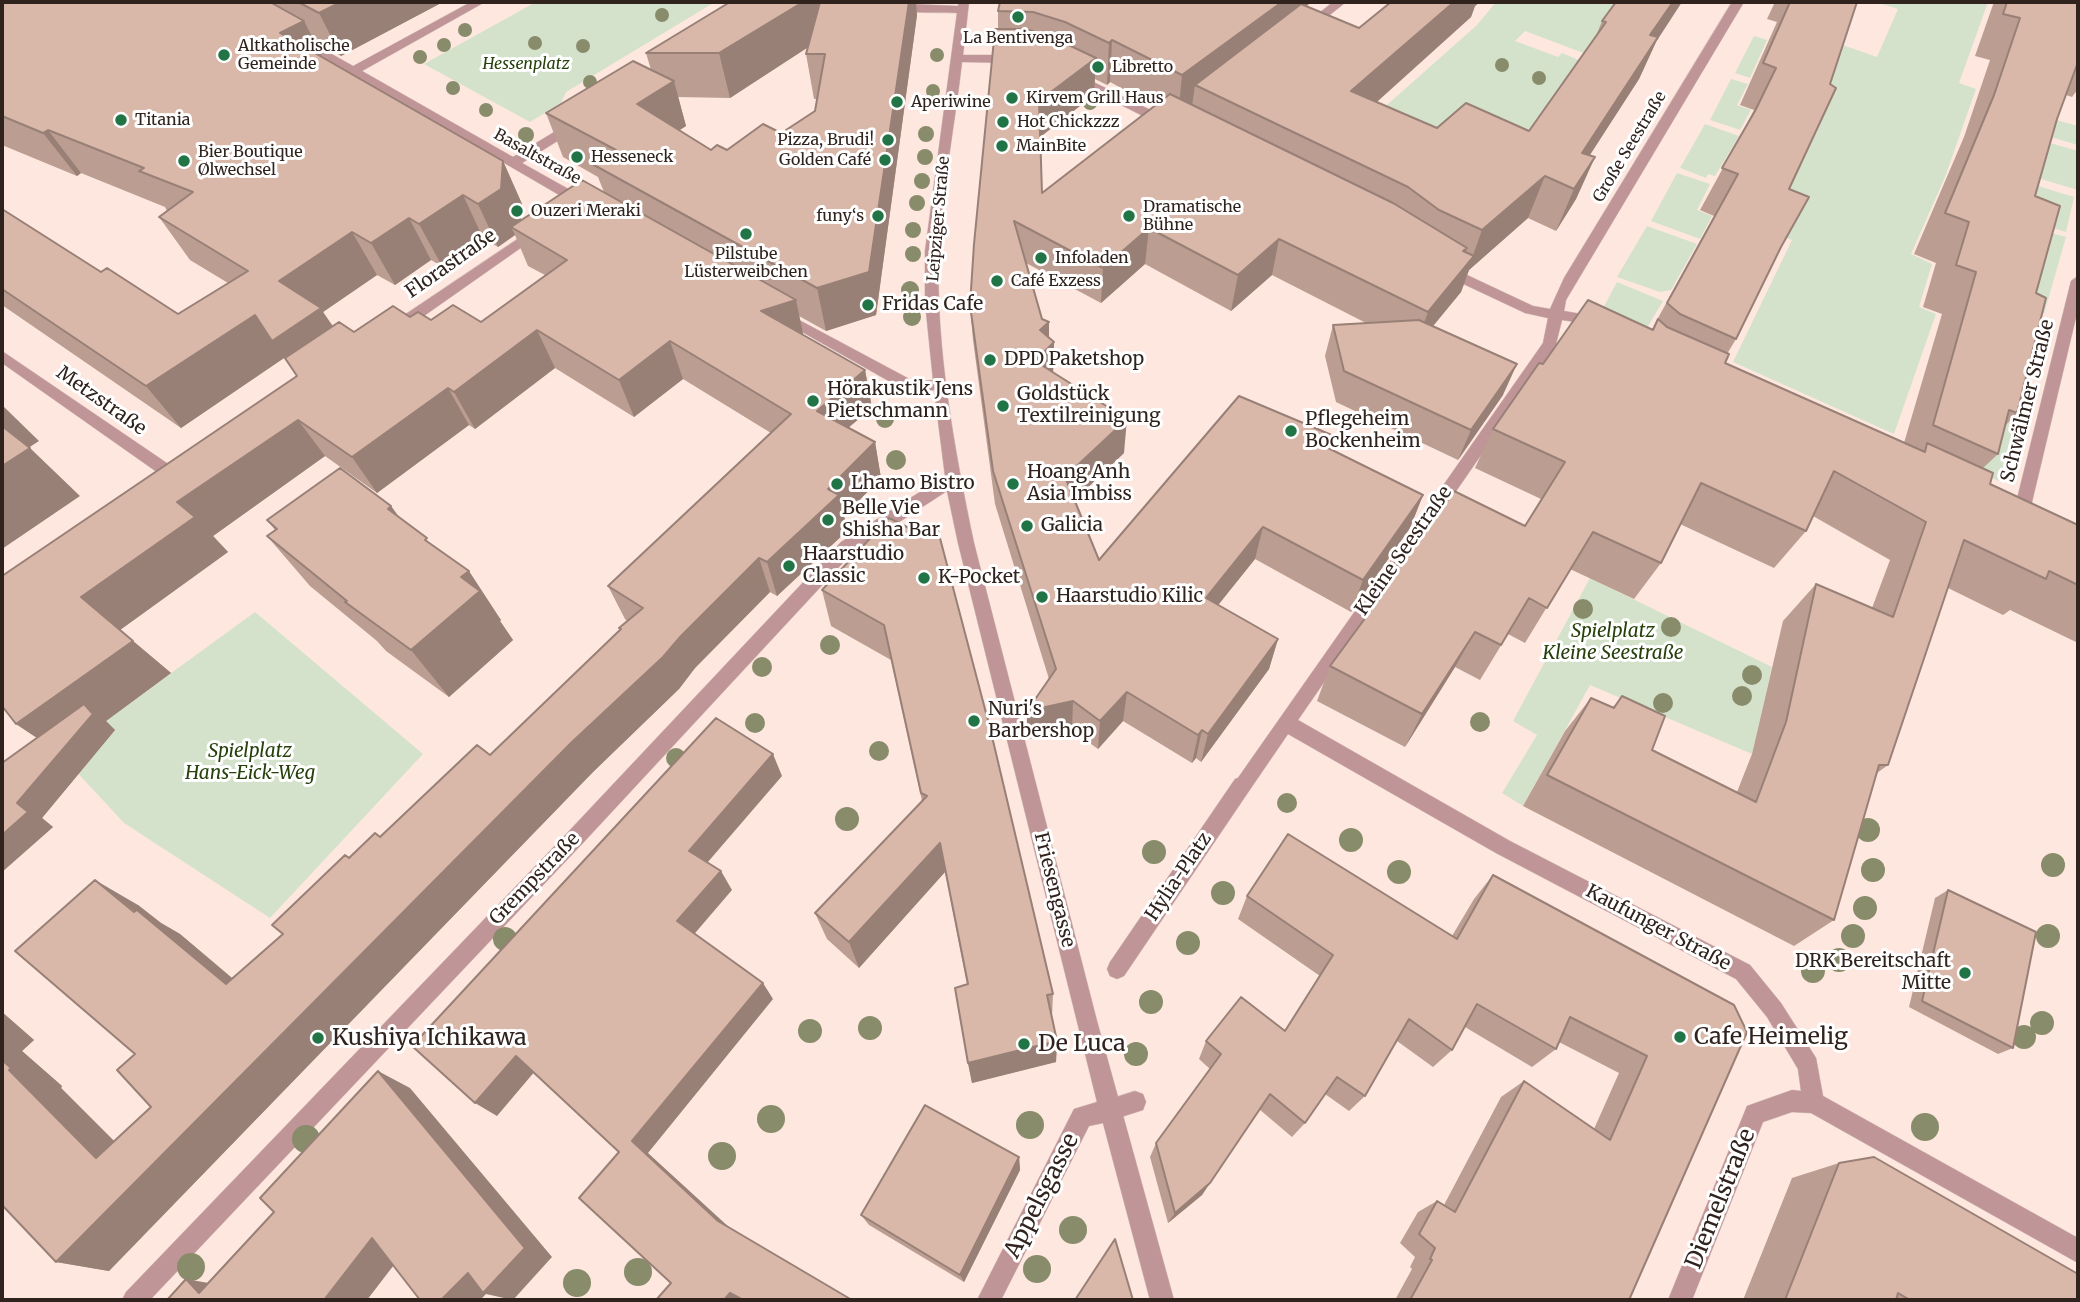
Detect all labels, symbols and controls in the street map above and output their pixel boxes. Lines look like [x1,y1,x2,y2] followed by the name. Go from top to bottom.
[1010,9,1026,25] marker: La Bentivenga
[963,28,1073,48] place label: La Bentivenga
[238,36,350,74] place label: Altkatholische Gemeinde
[216,47,232,63] marker: Altkatholische Gemeinde
[482,54,570,74] park label: Hessenplatz
[1112,57,1173,77] place label: Libretto
[1090,59,1106,75] marker: Libretto
[1026,88,1164,108] place label: Kirvem Grill Haus
[1589,88,1671,206] street label: Große Seestraße
[1004,90,1020,106] marker: Kirvem Grill Haus
[911,92,991,112] place label: Aperiwine
[889,94,905,110] marker: Aperiwine
[135,110,190,130] place label: Titania
[113,112,129,128] marker: Titania
[1017,112,1119,132] place label: Hot Chickzzz
[995,114,1011,130] marker: Hot Chickzzz
[490,125,584,189] street label: Basaltstraße
[777,130,874,150] place label: Pizza, Brudi!
[880,132,896,148] marker: Pizza, Brudi!
[1016,136,1086,156] place label: MainBite
[994,138,1010,154] marker: MainBite
[198,142,303,180] place label: Bier Boutique Ølwechsel
[591,147,673,167] place label: Hesseneck
[569,149,585,165] marker: Hesseneck
[779,150,871,170] place label: Golden Café
[877,152,893,168] marker: Golden Café
[176,153,192,169] marker: Bier Boutique Ølwechsel
[924,155,954,283] street label: Leipziger Straße
[1143,197,1241,235] place label: Dramatische Bühne
[531,201,641,221] place label: Ouzeri Meraki
[509,203,525,219] marker: Ouzeri Meraki
[816,206,864,226] place label: funy‘s
[870,208,886,224] marker: funy‘s
[1121,208,1137,224] marker: Dramatische Bühne
[401,225,501,303] street label: Florastraße
[738,226,754,242] marker: Pilstube Lüsterweibchen
[684,244,808,282] place label: Pilstube Lüsterweibchen
[1055,248,1129,268] place label: Infoladen
[1033,250,1049,266] marker: Infoladen
[1011,271,1101,291] place label: Café Exzess
[989,273,1005,289] marker: Café Exzess
[882,294,983,316] place label: Fridas Cafe
[860,297,876,313] marker: Fridas Cafe
[1997,317,2059,485] street label: Schwälmer Straße
[1004,349,1144,371] place label: DPD Paketshop
[982,352,998,368] marker: DPD Paketshop
[52,362,150,440] street label: Metzstraße
[827,379,973,423] place label: Hörakustik Jens Pietschmann
[1017,384,1160,428] place label: Goldstück Textilreinigung
[805,393,821,409] marker: Hörakustik Jens Pietschmann
[995,398,1011,414] marker: Goldstück Textilreinigung
[1305,409,1421,453] place label: Pflegeheim Bockenheim
[1283,423,1299,439] marker: Pflegeheim Bockenheim
[1027,462,1132,506] place label: Hoang Anh Asia Imbiss
[851,473,975,495] place label: Lhamo Bistro
[829,476,845,492] marker: Lhamo Bistro
[1005,476,1021,492] marker: Hoang Anh Asia Imbiss
[1351,482,1457,620] street label: Kleine Seestraße
[842,498,940,542] place label: Belle Vie Shisha Bar
[820,512,836,528] marker: Belle Vie Shisha Bar
[1041,515,1103,537] place label: Galicia
[1019,518,1035,534] marker: Galicia
[803,544,904,588] place label: Haarstudio Classic
[781,558,797,574] marker: Haarstudio Classic
[938,567,1020,589] place label: K-Pocket
[916,570,932,586] marker: K-Pocket
[1056,586,1203,608] place label: Haarstudio Kilic
[1034,589,1050,605] marker: Haarstudio Kilic
[1543,621,1683,665] park label: Spielplatz Kleine Seestraße
[988,699,1094,743] place label: Nuri's Barbershop
[966,713,982,729] marker: Nuri's Barbershop
[185,741,315,785] park label: Spielplatz Hans-Eick-Weg
[485,828,585,930] street label: Grempstraße
[1141,829,1217,925] street label: Hylia-Platz
[1029,830,1079,950] street label: Friesengasse
[1582,880,1734,976] street label: Kaufunger Straße
[1795,951,1951,995] place label: DRK Bereitschaft Mitte
[1957,965,1973,981] marker: DRK Bereitschaft Mitte
[1694,1023,1848,1051] place label: Cafe Heimelig
[332,1024,527,1052] place label: Kushiya Ichikawa
[1672,1029,1688,1045] marker: Cafe Heimelig
[310,1030,326,1046] marker: Kushiya Ichikawa
[1038,1030,1125,1058] place label: De Luca
[1016,1036,1032,1052] marker: De Luca
[1680,1125,1762,1273] street label: Diemelstraße
[999,1129,1085,1263] street label: Appelsgasse

